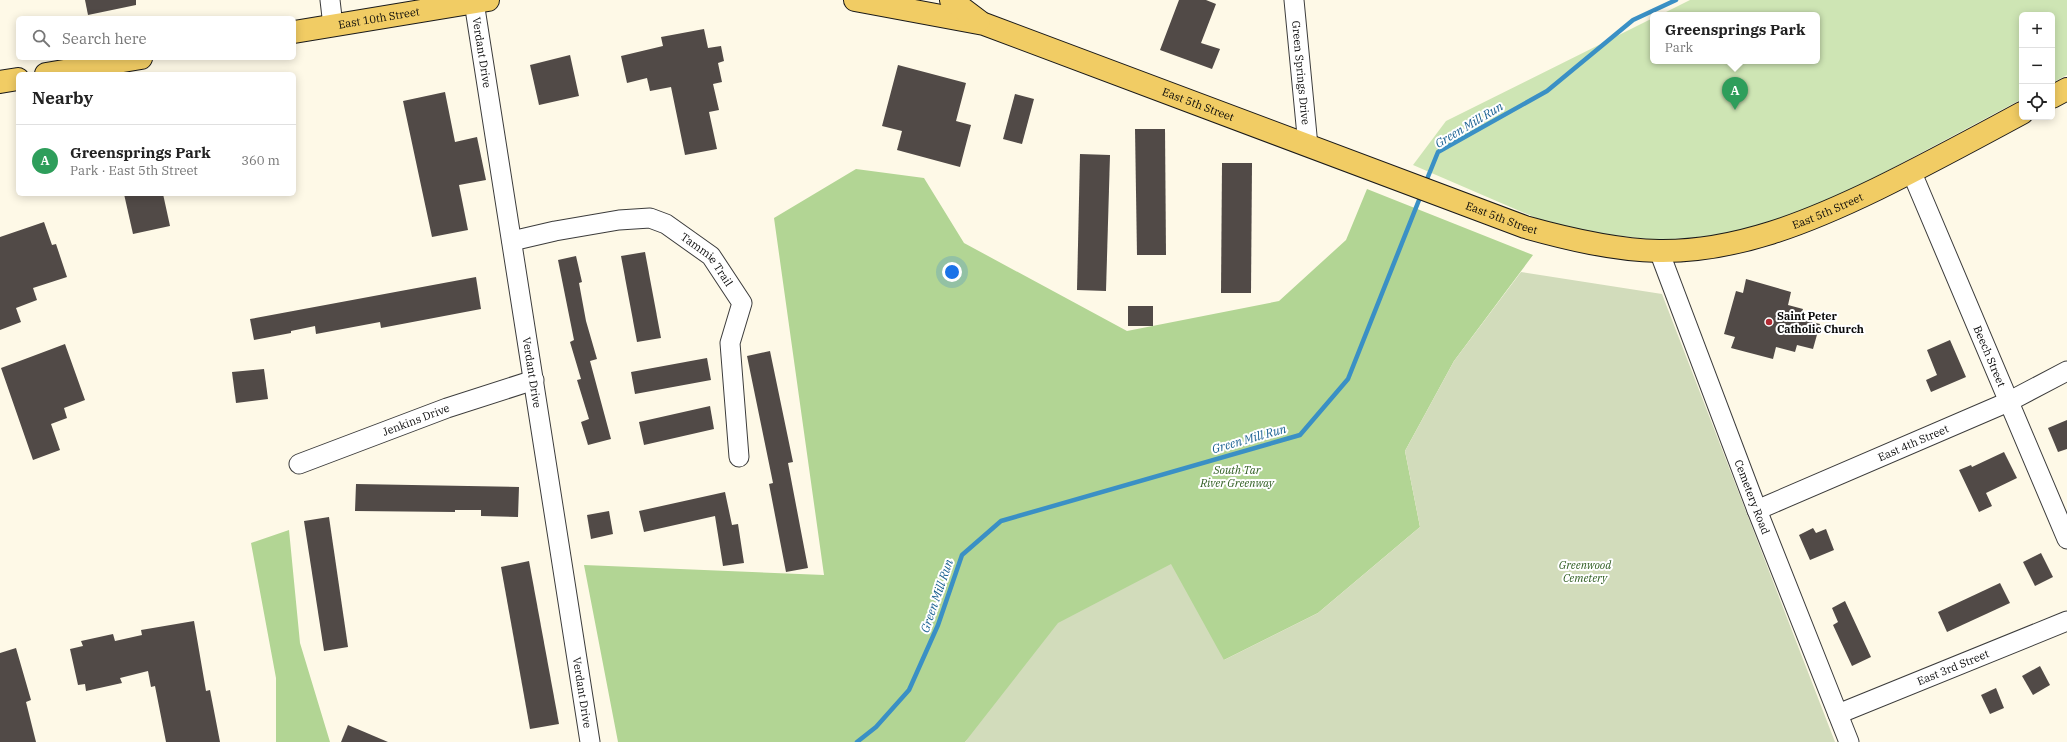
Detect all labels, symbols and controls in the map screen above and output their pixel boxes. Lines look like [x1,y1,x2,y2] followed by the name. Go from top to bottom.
[337,4,421,32] street label: East 10th Street
[1650,12,1820,64] popup
[2019,12,2055,120] map controls
[2019,12,2055,48] button: +
[16,16,296,60] search box
[469,16,494,89] street label: Verdant Drive
[1289,20,1313,125] street label: Green Springs Drive
[1665,20,1805,39] text: Greensprings Park
[30,27,52,49] icon: search
[62,29,147,48] text: Search here
[1665,39,1693,56] text: Park
[2019,48,2055,84] button: −
[1722,77,1748,110] pin: A
[2019,84,2055,120] button: locate
[1160,85,1236,124] street label: East 5th Street
[32,87,93,109] text: Nearby
[1432,98,1506,151] water label: Green Mill Run
[70,143,210,162] text: Greensprings Park
[40,152,50,169] text: A
[241,152,280,169] text: 360 m
[70,162,198,179] text: Park · East 5th Street
[1790,190,1865,232] street label: East 5th Street
[1464,198,1539,237] street label: East 5th Street
[678,230,736,289] street label: Tammie Trail
[942,262,962,282] your location
[1777,309,1864,336] place label: Saint Peter Catholic Church
[1764,317,1774,327] marker: Saint Peter Catholic Church
[1970,323,2009,389] street label: Beech Street
[520,336,545,409] street label: Verdant Drive
[380,401,451,439] street label: Jenkins Drive
[1210,421,1288,456] water label: Green Mill Run
[1876,421,1951,464] street label: East 4th Street
[1732,458,1773,537] street label: Cemetery Road
[1199,463,1275,490] park label: South Tar River Greenway
[917,557,956,635] water label: Green Mill Run
[1559,558,1612,585] park label: Greenwood Cemetery
[1915,646,1991,688] street label: East 3rd Street
[570,656,595,729] street label: Verdant Drive

